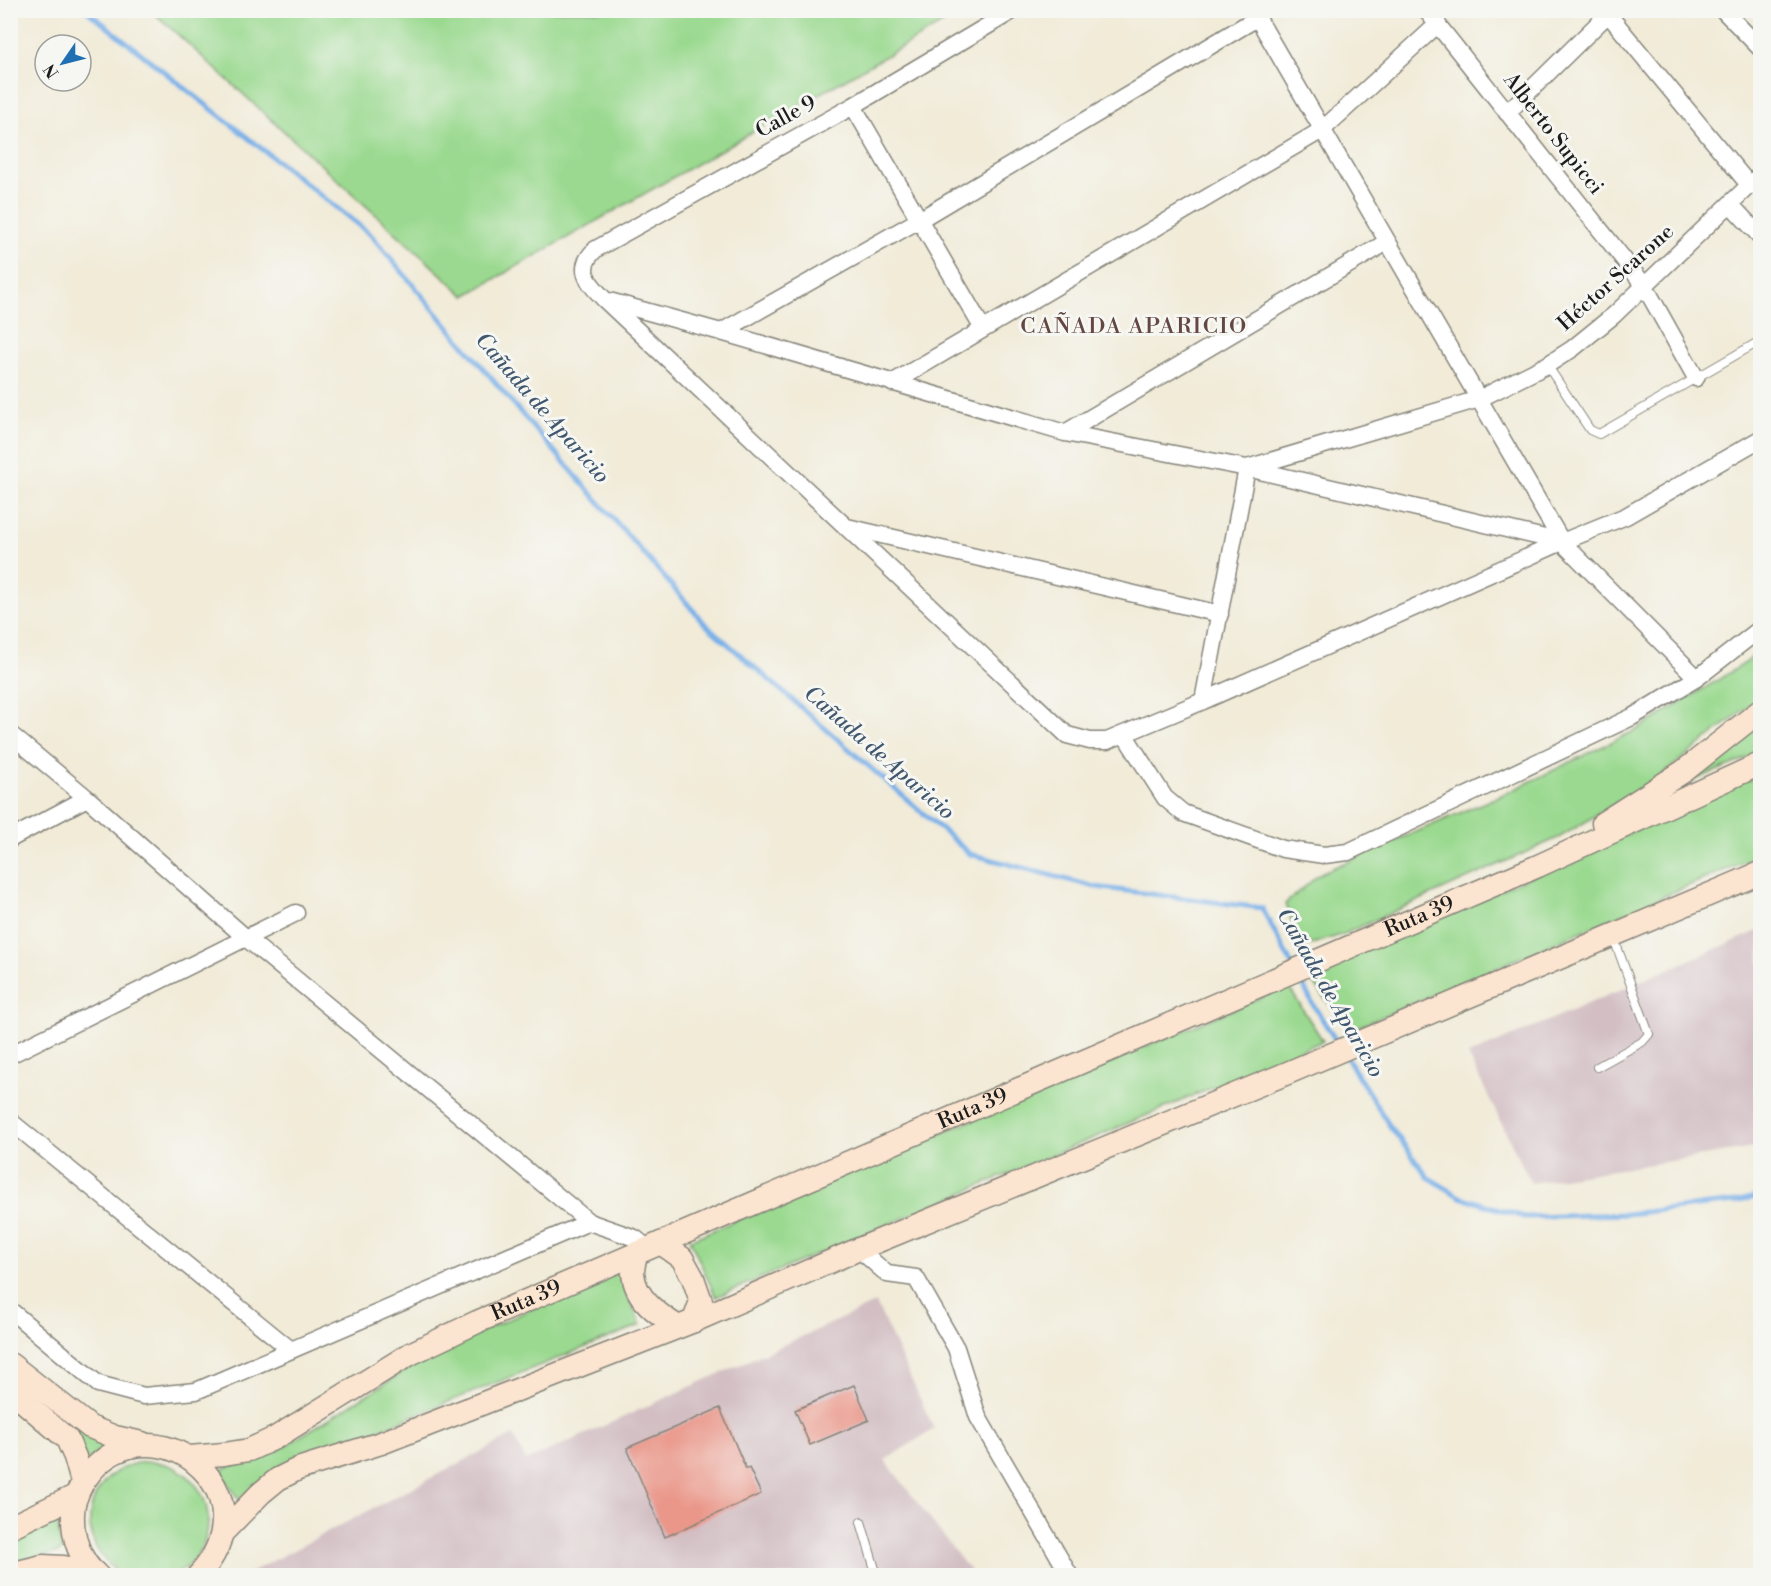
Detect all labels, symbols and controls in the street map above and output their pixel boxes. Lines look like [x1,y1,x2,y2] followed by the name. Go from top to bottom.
[33,33,93,93] north arrow
[40,60,63,82] text: N
[1497,67,1609,200] street label: Alberto Supicci
[751,90,821,144] street label: Calle 9
[1553,219,1679,337] street label: Héctor Scarone
[1020,312,1248,340] district label: CAÑADA APARICIO
[469,327,615,489] water label: Cañada de Aparicio
[798,680,960,826] water label: Cañada de Aparicio
[1380,891,1458,943] street label: Ruta 39
[1271,904,1389,1082] water label: Cañada de Aparicio
[934,1082,1012,1135] street label: Ruta 39
[487,1274,565,1327] street label: Ruta 39

